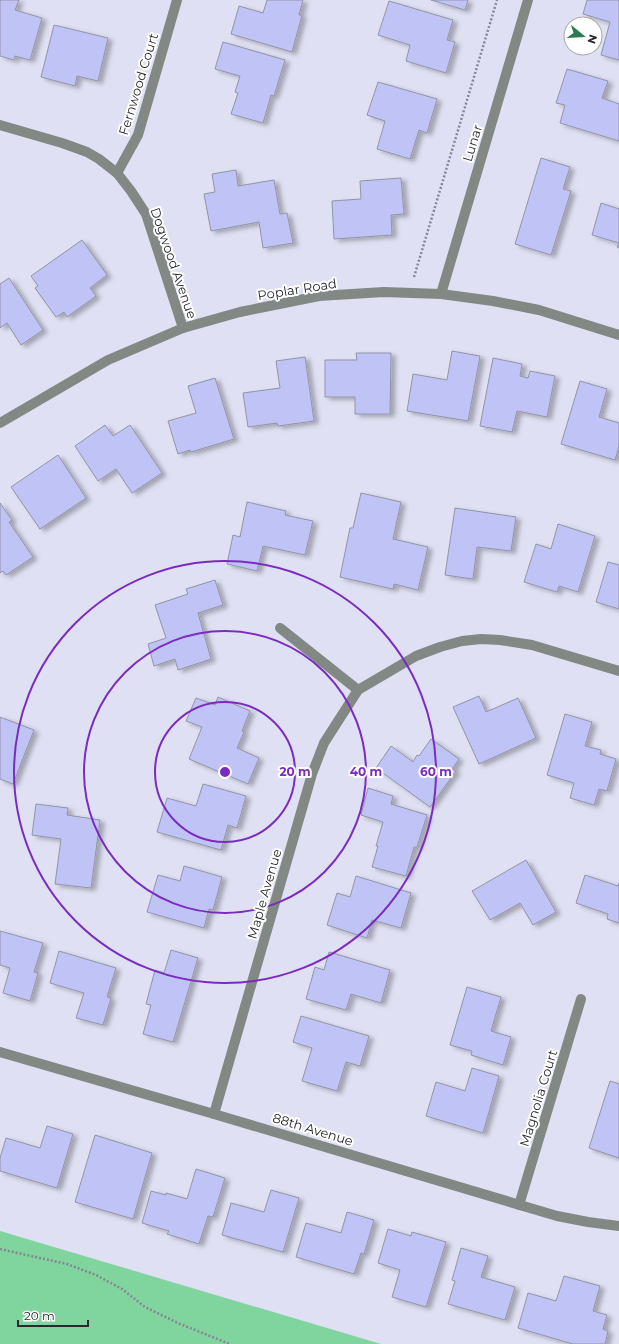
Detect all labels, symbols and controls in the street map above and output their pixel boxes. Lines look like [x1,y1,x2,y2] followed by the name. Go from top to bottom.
[563,16,603,56] north arrow
[115,31,161,137] street label: Fernwood Court
[584,33,601,45] text: N
[459,123,485,163] street label: Lunar
[147,205,201,321] street label: Dogwood Avenue
[256,275,338,303] street label: Poplar Road
[279,764,311,779] text: 20 m
[350,764,382,779] text: 40 m
[420,764,452,779] text: 60 m
[218,765,232,779] centre of rings
[244,847,285,941] street label: Maple Avenue
[516,1048,560,1148] street label: Magnolia Court
[271,1109,355,1149] street label: 88th Avenue
[18,1302,88,1328] scale bar
[24,1308,55,1323] text: 20 m

